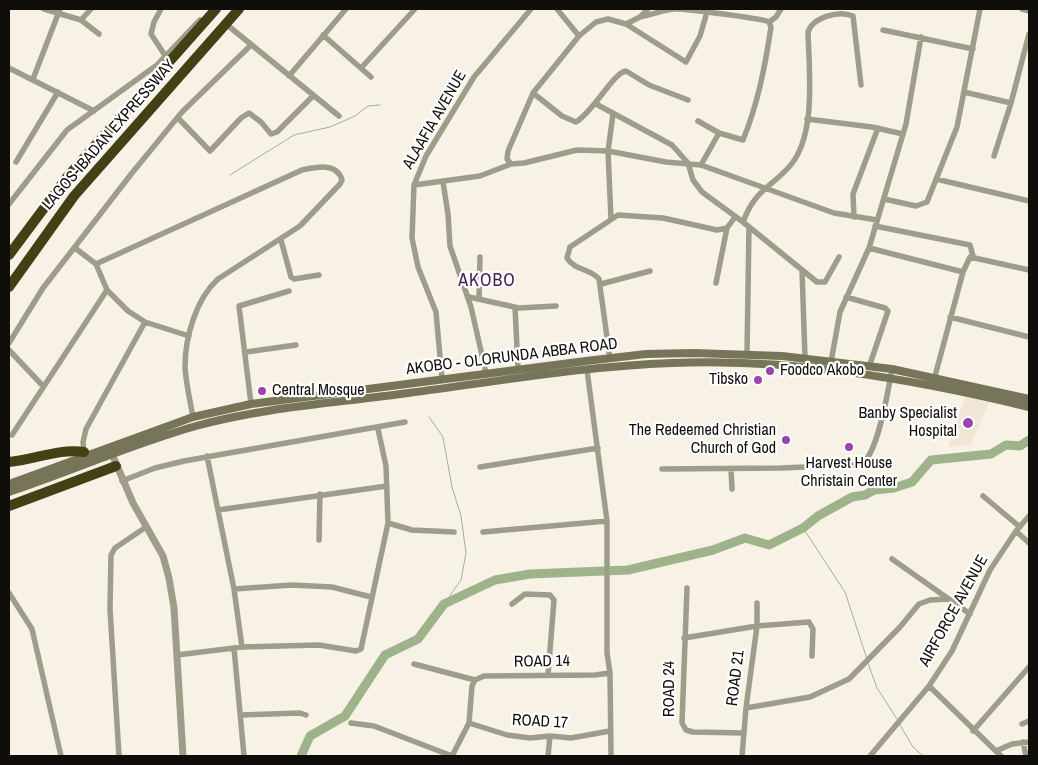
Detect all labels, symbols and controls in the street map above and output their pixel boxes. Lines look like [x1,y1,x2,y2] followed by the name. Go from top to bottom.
[39,56,179,214] street label: LAGOS-IBADAN EXPRESSWAY
[399,67,471,173] street label: ALAAFIA AVENUE
[458,270,516,292] district label: AKOBO
[405,334,619,380] street label: AKOBO - OLORUNDA ABBA ROAD
[780,361,864,381] place label: Foodco Akobo
[764,365,776,377] marker: Foodco Akobo
[709,370,748,390] place label: Tibsko
[752,374,764,386] marker: Tibsko
[272,381,365,401] place label: Central Mosque
[256,385,268,397] marker: Central Mosque
[859,404,957,442] place label: Banby Specialist Hospital
[961,416,975,430] marker: Banby Specialist Hospital
[629,421,776,459] place label: The Redeemed Christian Church of God
[780,434,792,446] marker: The Redeemed Christian Church of God
[843,441,855,453] marker: Harvest House Christain Center
[801,454,897,492] place label: Harvest House Christain Center
[915,552,993,670] street label: AIRFORCE AVENUE
[723,649,749,707] street label: ROAD 21
[514,652,570,672] street label: ROAD 14
[660,661,680,717] street label: ROAD 24
[511,711,569,733] street label: ROAD 17

